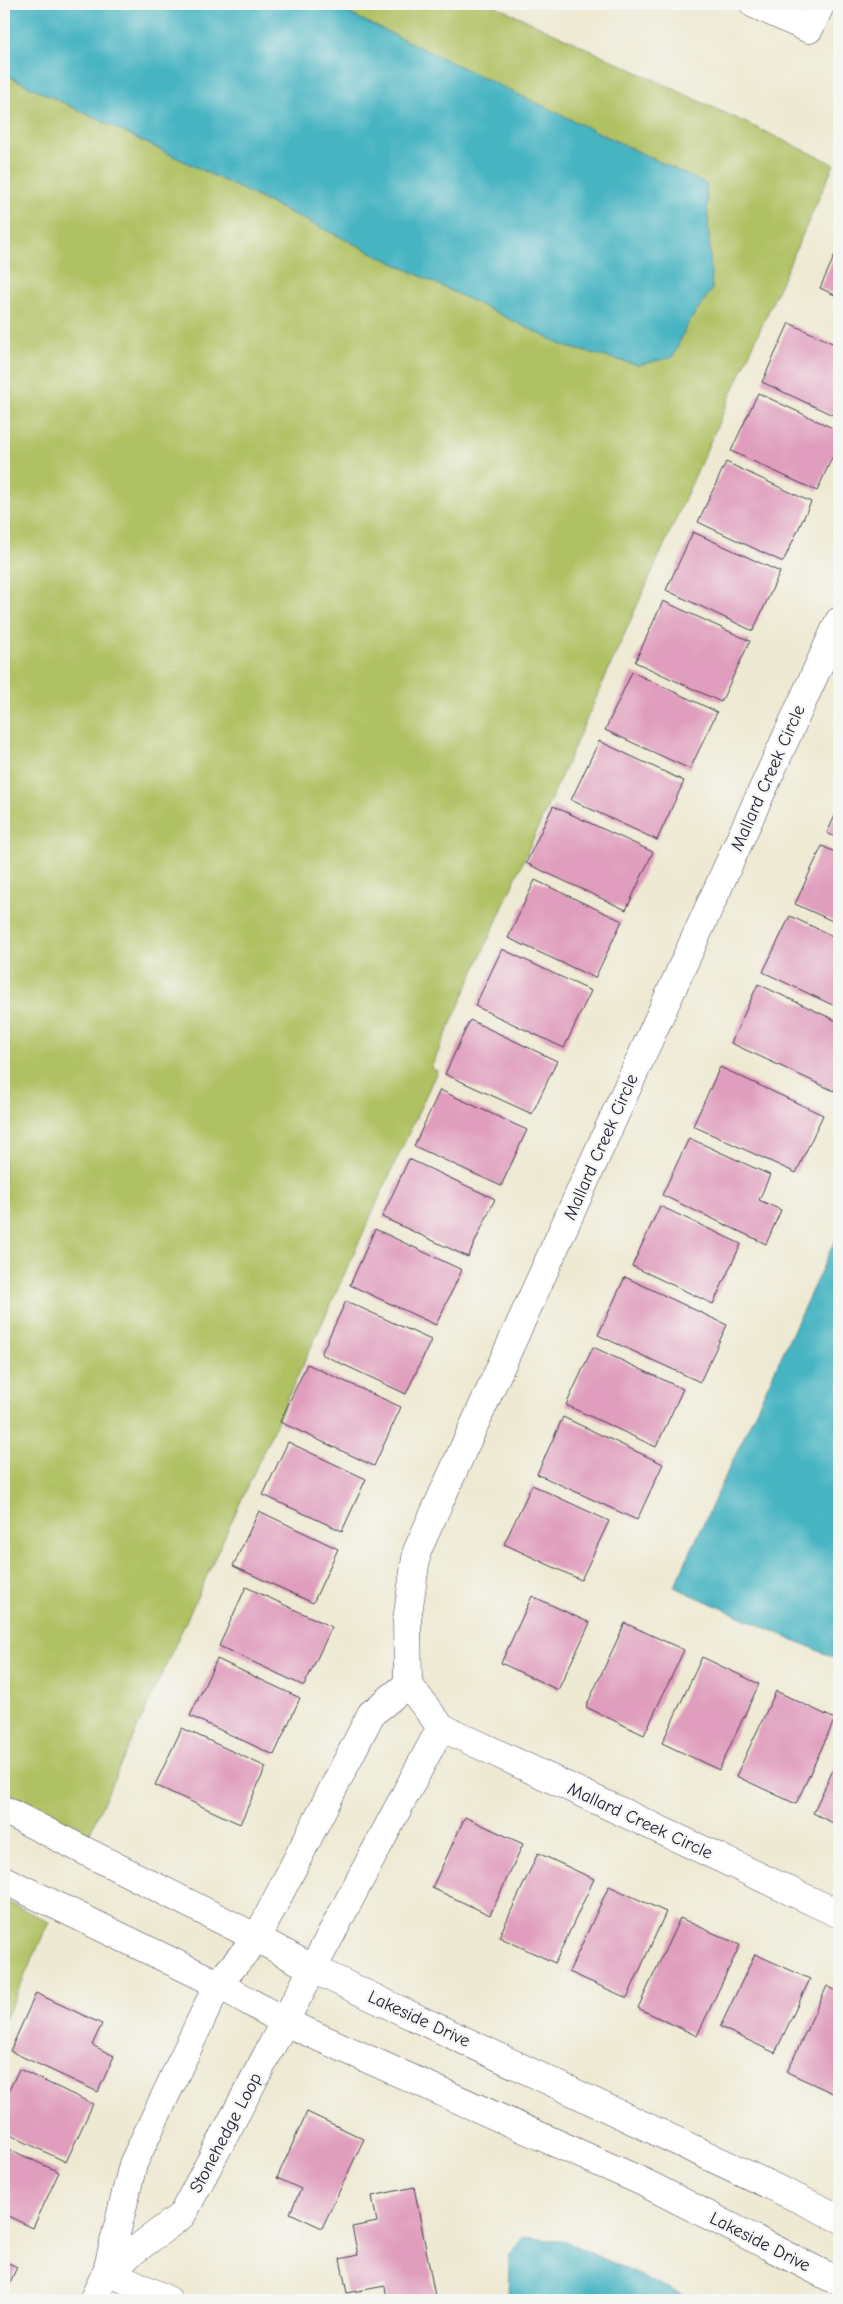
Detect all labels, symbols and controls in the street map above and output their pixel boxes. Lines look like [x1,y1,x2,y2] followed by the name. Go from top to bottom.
[726,702,810,854] street label: Mallard Creek Circle
[559,1071,643,1223] street label: Mallard Creek Circle
[564,1778,716,1864] street label: Mallard Creek Circle
[365,1986,473,2052] street label: Lakeside Drive
[185,2069,267,2197] street label: Stonehedge Loop
[706,2208,814,2276] street label: Lakeside Drive

